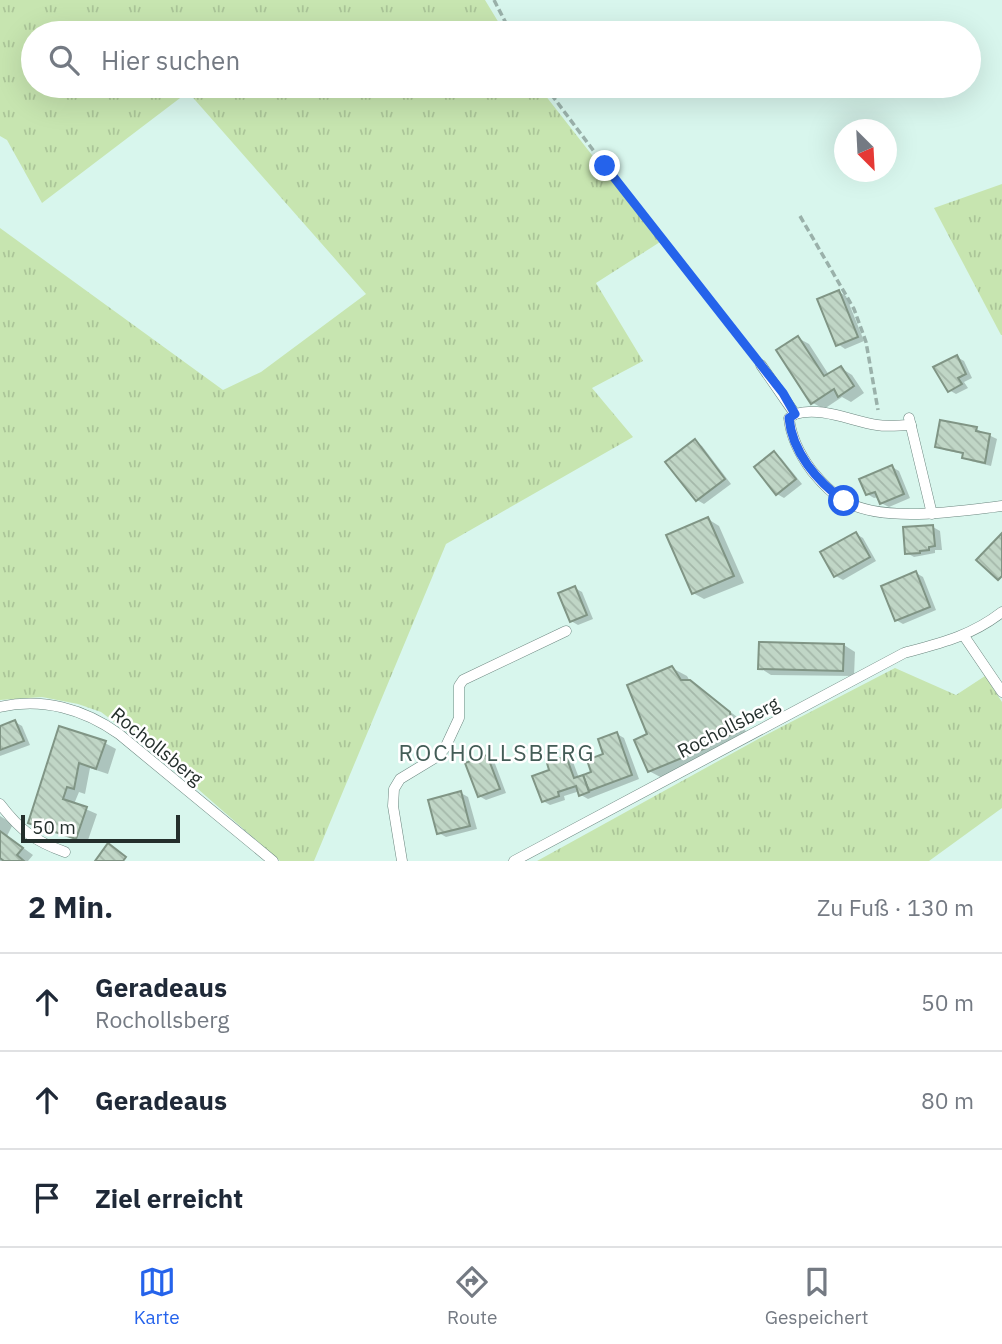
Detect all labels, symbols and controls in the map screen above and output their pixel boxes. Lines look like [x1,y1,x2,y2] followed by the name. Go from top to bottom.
[21,21,981,98] search box
[45,41,83,79] icon: search
[101,43,240,77] text: Hier suchen
[834,119,897,182] north arrow
[589,150,620,181] route end
[828,485,859,516] route start
[673,691,783,763] street label: Rochollsberg
[106,702,208,790] street label: Rochollsberg
[399,737,595,767] district label: ROCHOLLSBERG
[21,812,180,844] scale bar
[32,815,76,839] text: 50 m
[28,887,113,926] text: 2 Min.
[817,892,974,922] text: Zu Fuß · 130 m
[95,970,227,1004] text: Geradeaus
[28,983,66,1021] icon: ahead
[921,987,974,1017] text: 50 m
[95,1004,229,1034] text: Rochollsberg
[28,1081,66,1119] icon: ahead
[95,1083,227,1117] text: Geradeaus
[921,1085,974,1115] text: 80 m
[28,1179,66,1217] icon: arrive
[95,1181,243,1215] text: Ziel erreicht
[134,1263,180,1329] tab: Karte
[447,1263,497,1329] tab: Route
[765,1263,868,1329] tab: Gespeichert

